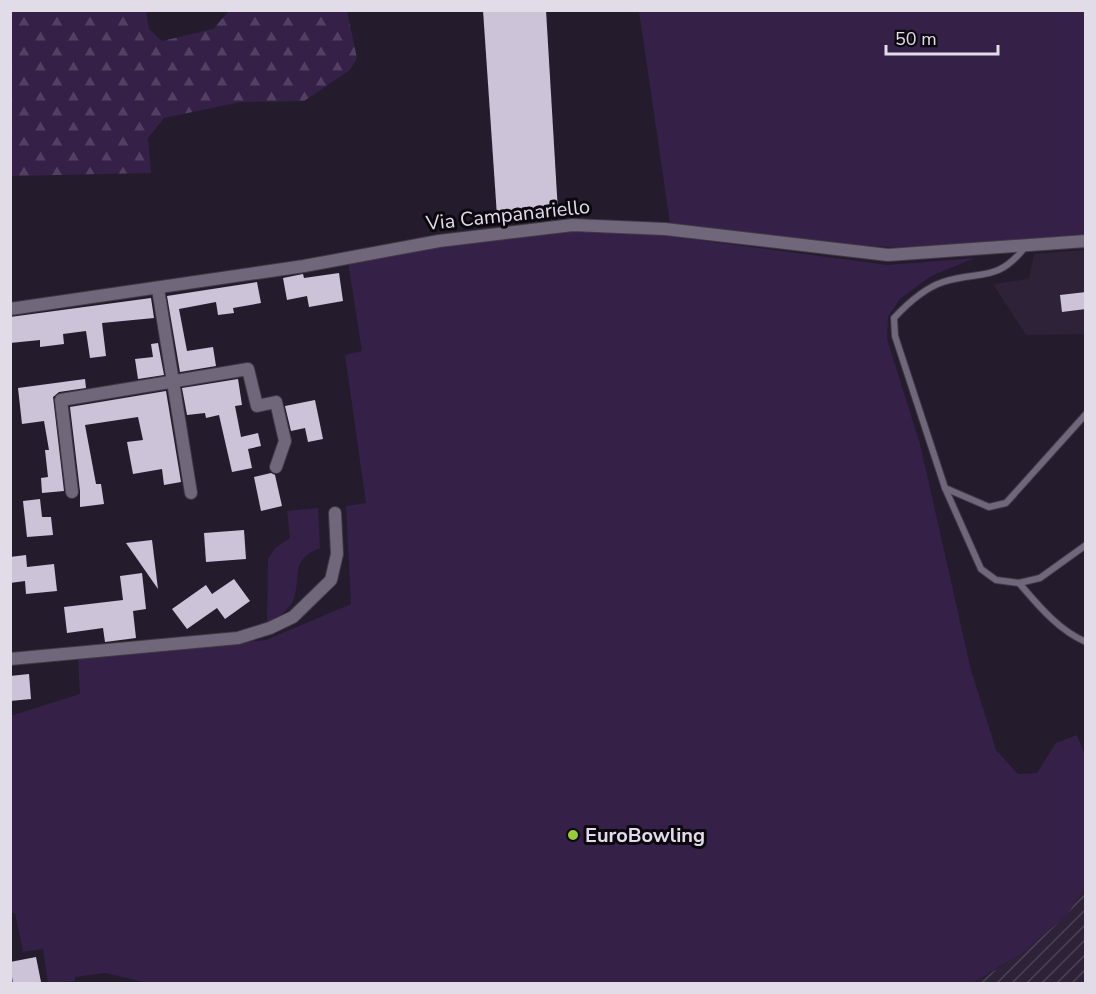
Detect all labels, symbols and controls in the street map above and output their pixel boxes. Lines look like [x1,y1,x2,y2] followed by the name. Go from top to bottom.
[886,18,998,56] scale bar
[895,27,937,51] text: 50 m
[424,193,591,237] street label: Via Campanariello
[585,822,705,849] place label: EuroBowling
[566,828,580,842] marker: EuroBowling

